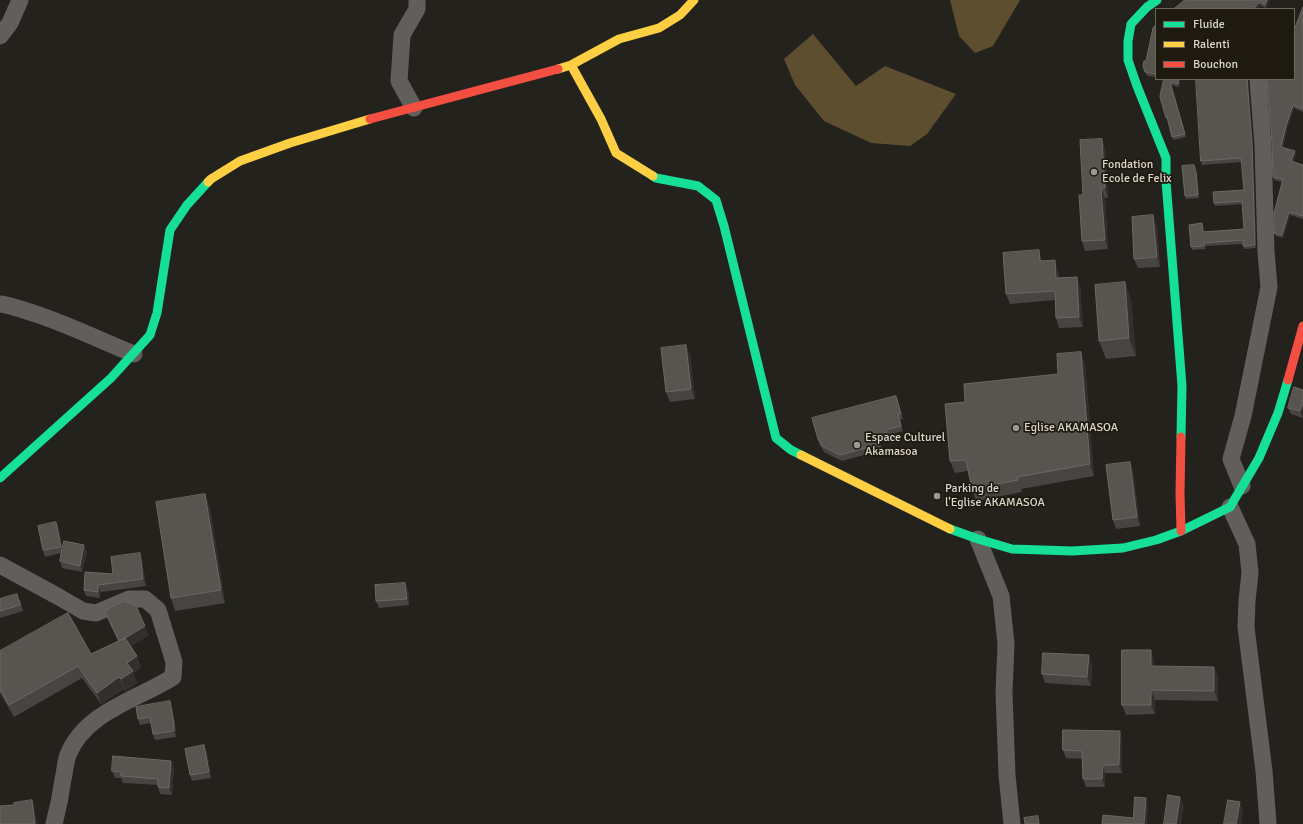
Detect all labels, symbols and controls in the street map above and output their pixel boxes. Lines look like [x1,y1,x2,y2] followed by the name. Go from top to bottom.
[1155,8,1295,80] legend
[1193,17,1225,32] text: Fluide
[1193,37,1230,52] text: Ralenti
[1193,57,1238,72] text: Bouchon
[1102,158,1172,186] place label: Fondation Ecole de Felix
[1089,167,1099,177] marker: Fondation Ecole de Felix
[1024,421,1118,435] place label: Eglise AKAMASOA
[1011,423,1021,433] marker: Eglise AKAMASOA
[865,431,945,459] place label: Espace Culturel Akamasoa
[852,440,862,450] marker: Espace Culturel Akamasoa
[945,482,1045,510] place label: Parking de l'Eglise AKAMASOA
[932,491,942,501] marker: Parking de l'Eglise AKAMASOA

